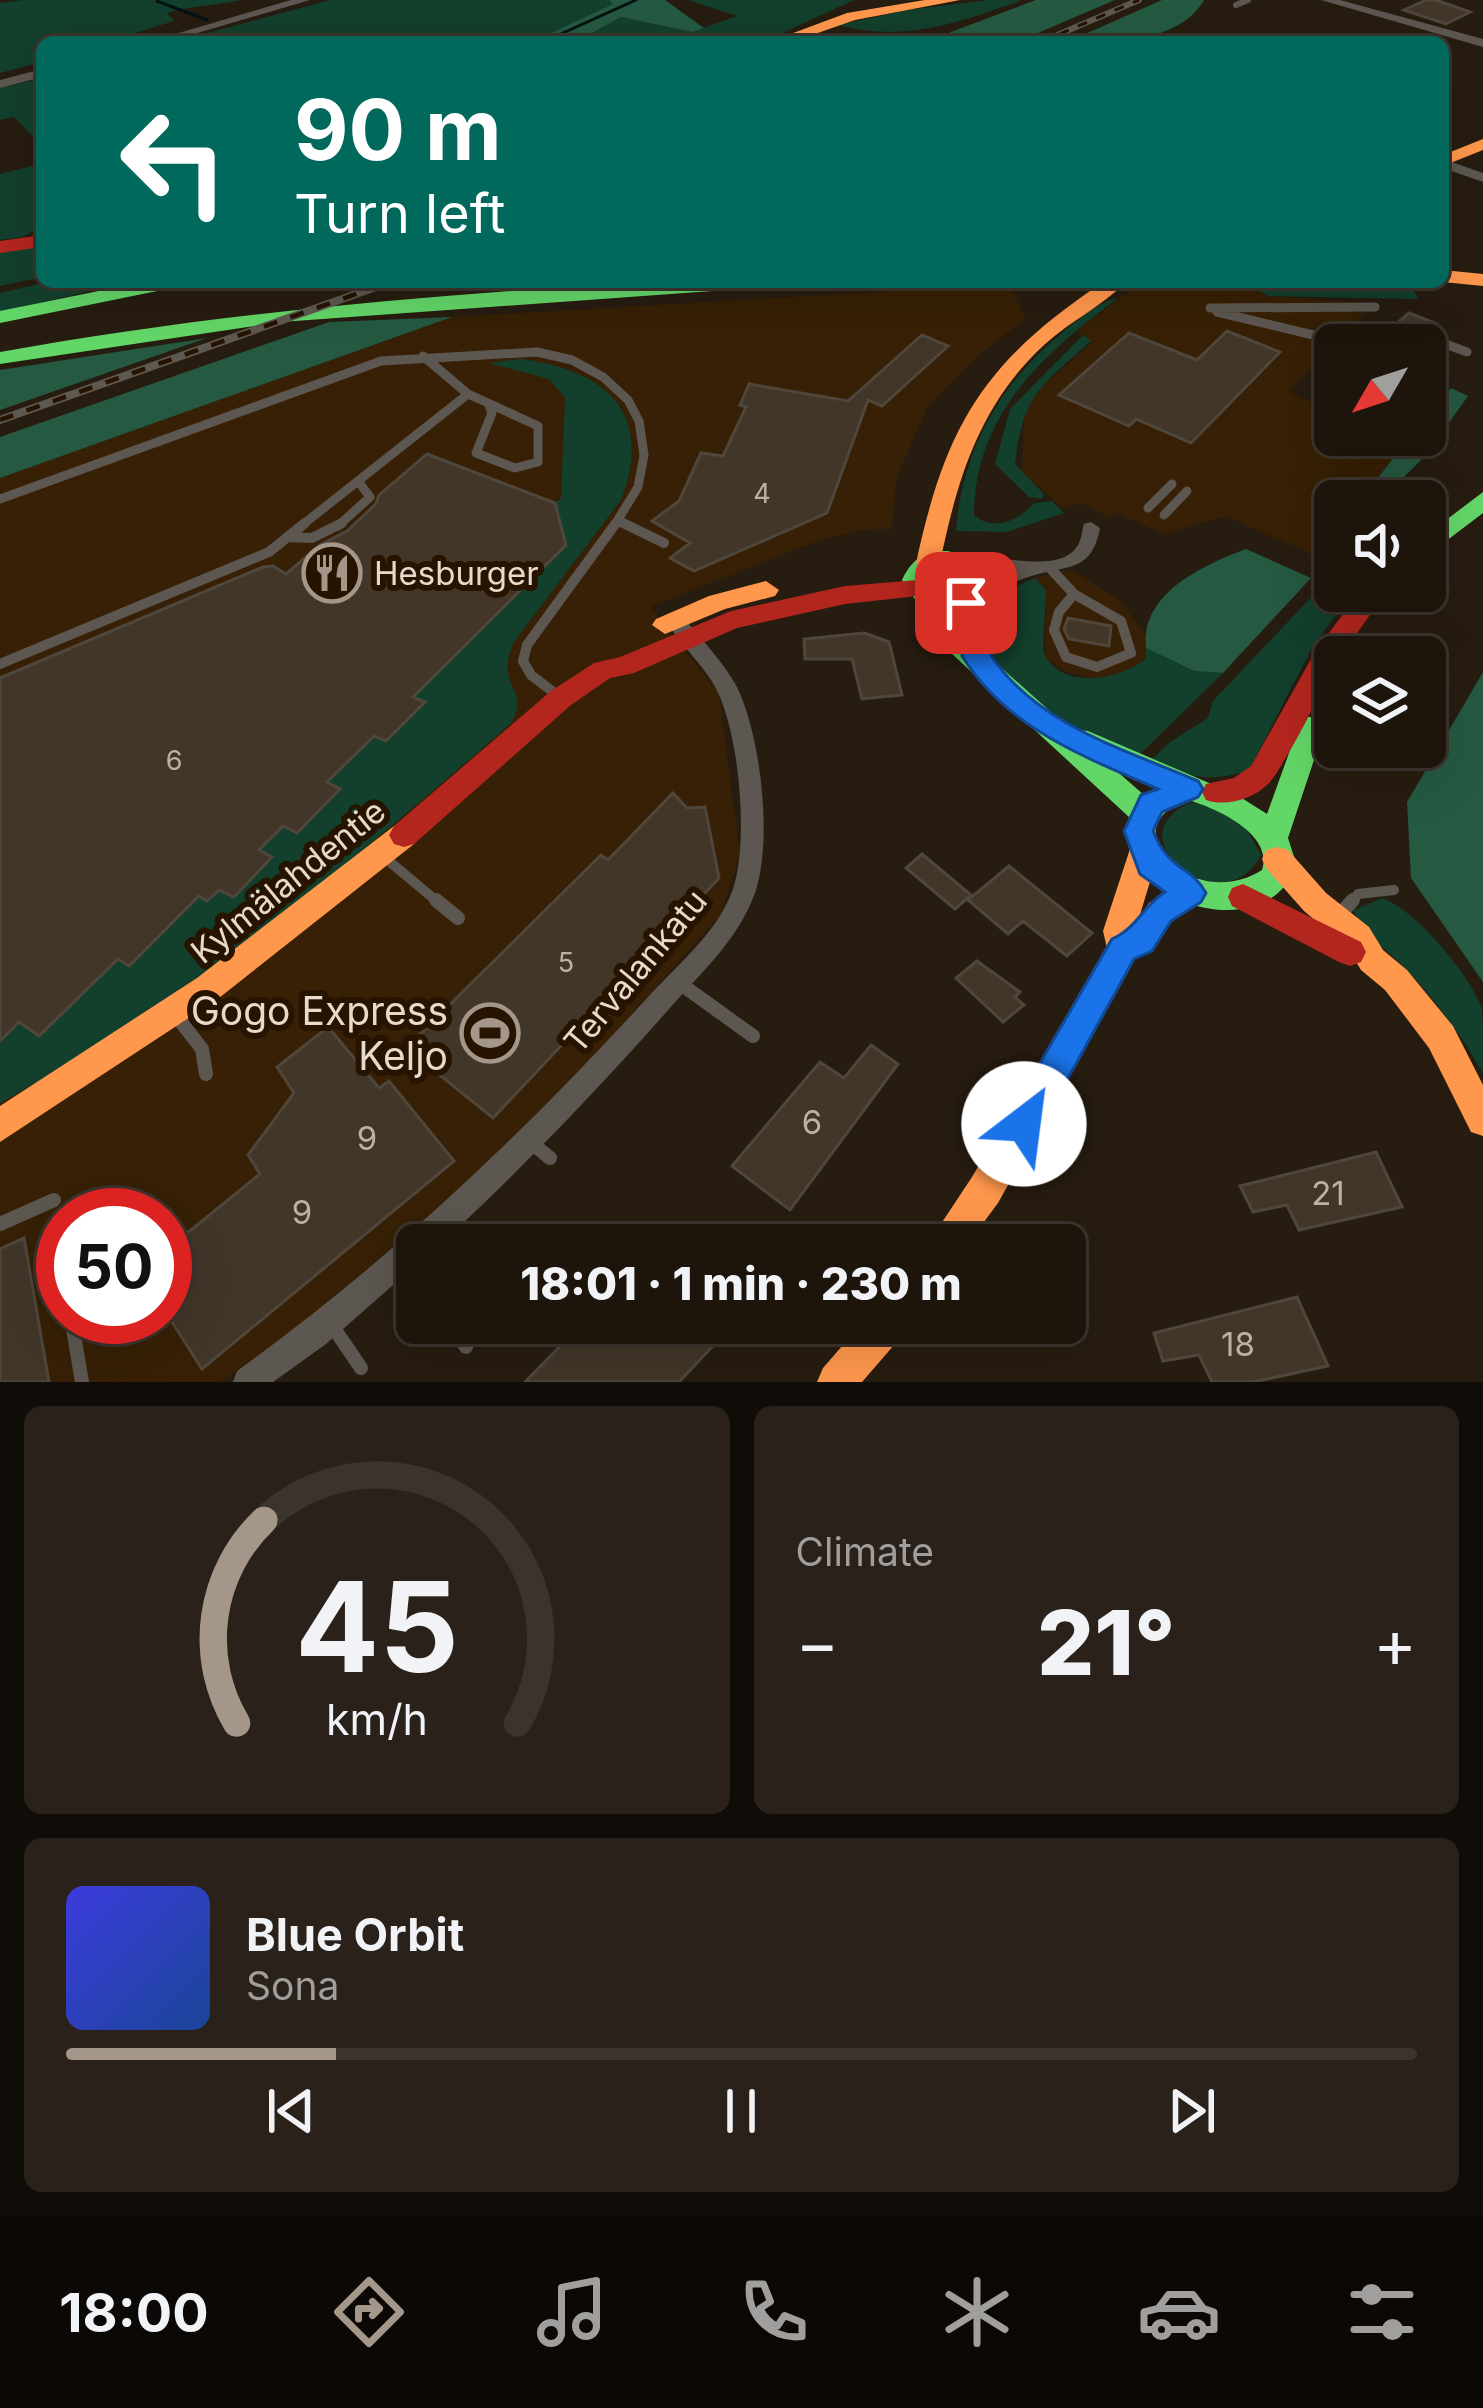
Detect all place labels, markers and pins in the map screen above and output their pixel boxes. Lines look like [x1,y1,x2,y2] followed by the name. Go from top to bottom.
[301,542,363,604] restaurant icon: Hesburger
[915,552,1017,654] pin
[374,553,539,593] place label: Hesburger
[191,987,448,1079] place label: Gogo Express Keljo
[459,1002,521,1064] sports icon: Gogo Express Keljo

